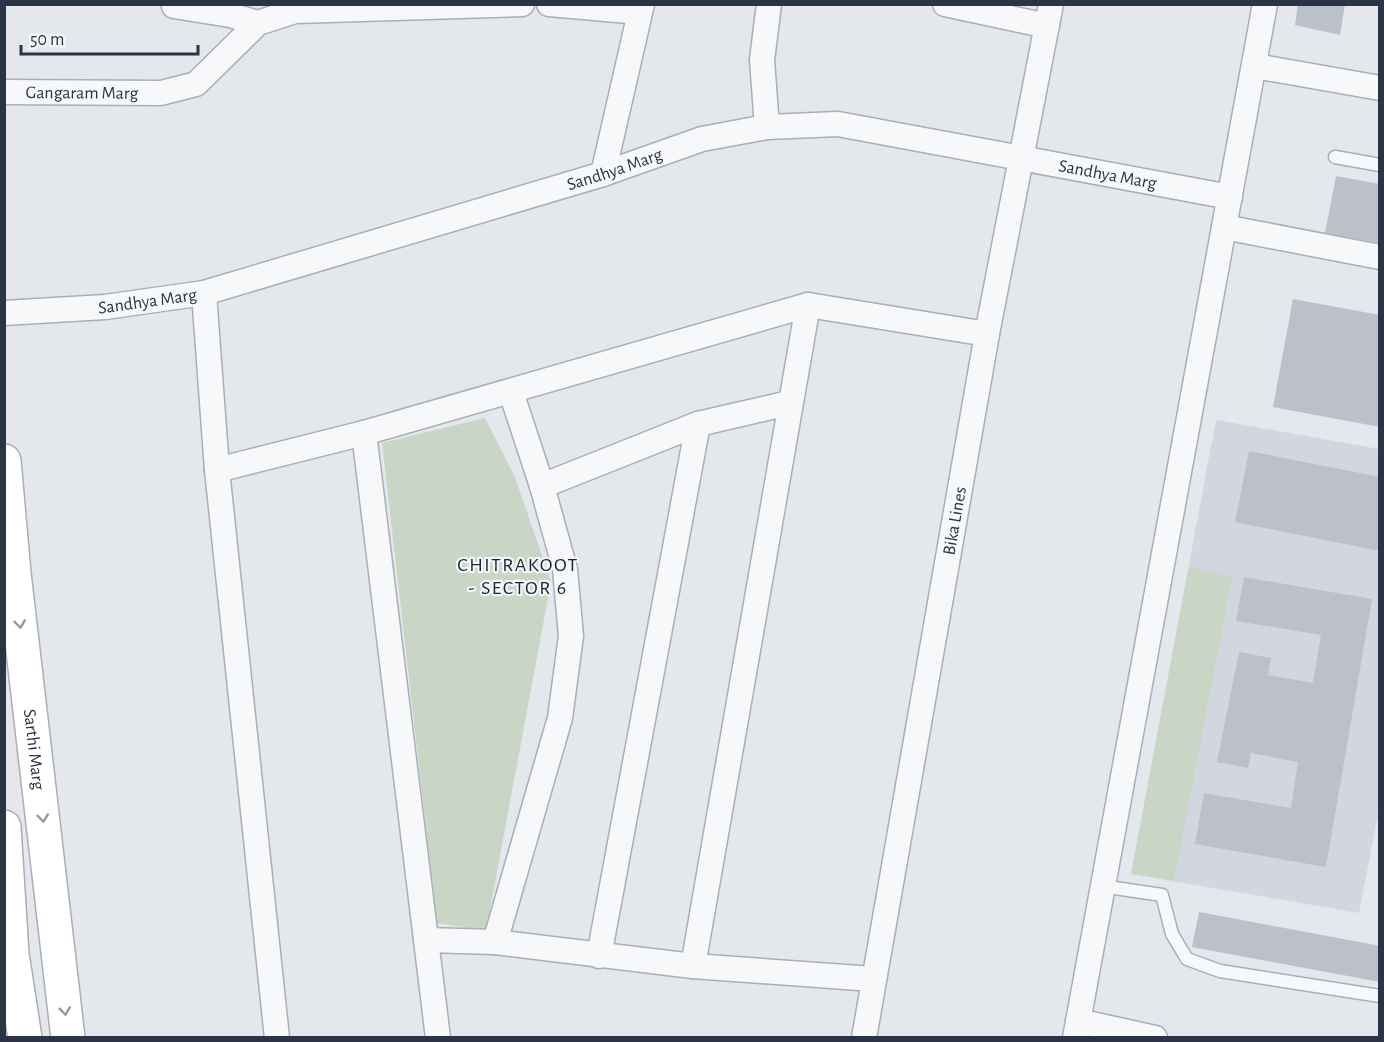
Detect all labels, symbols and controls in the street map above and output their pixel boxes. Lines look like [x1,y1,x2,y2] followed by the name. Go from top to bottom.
[21,18,198,56] scale bar
[30,31,64,49] text: 50 m
[26,84,139,103] street label: Gangaram Marg
[565,146,665,194] street label: Sandhya Marg
[1057,157,1158,193] street label: Sandhya Marg
[98,286,198,317] street label: Sandhya Marg
[941,485,970,557] street label: Bika Lines
[457,555,579,598] district label: CHITRAKOOT - SECTOR 6
[13,619,26,629] one-way arrow
[20,708,47,791] street label: Sarthi Marg
[36,813,48,822] one-way arrow
[58,1007,71,1016] one-way arrow

